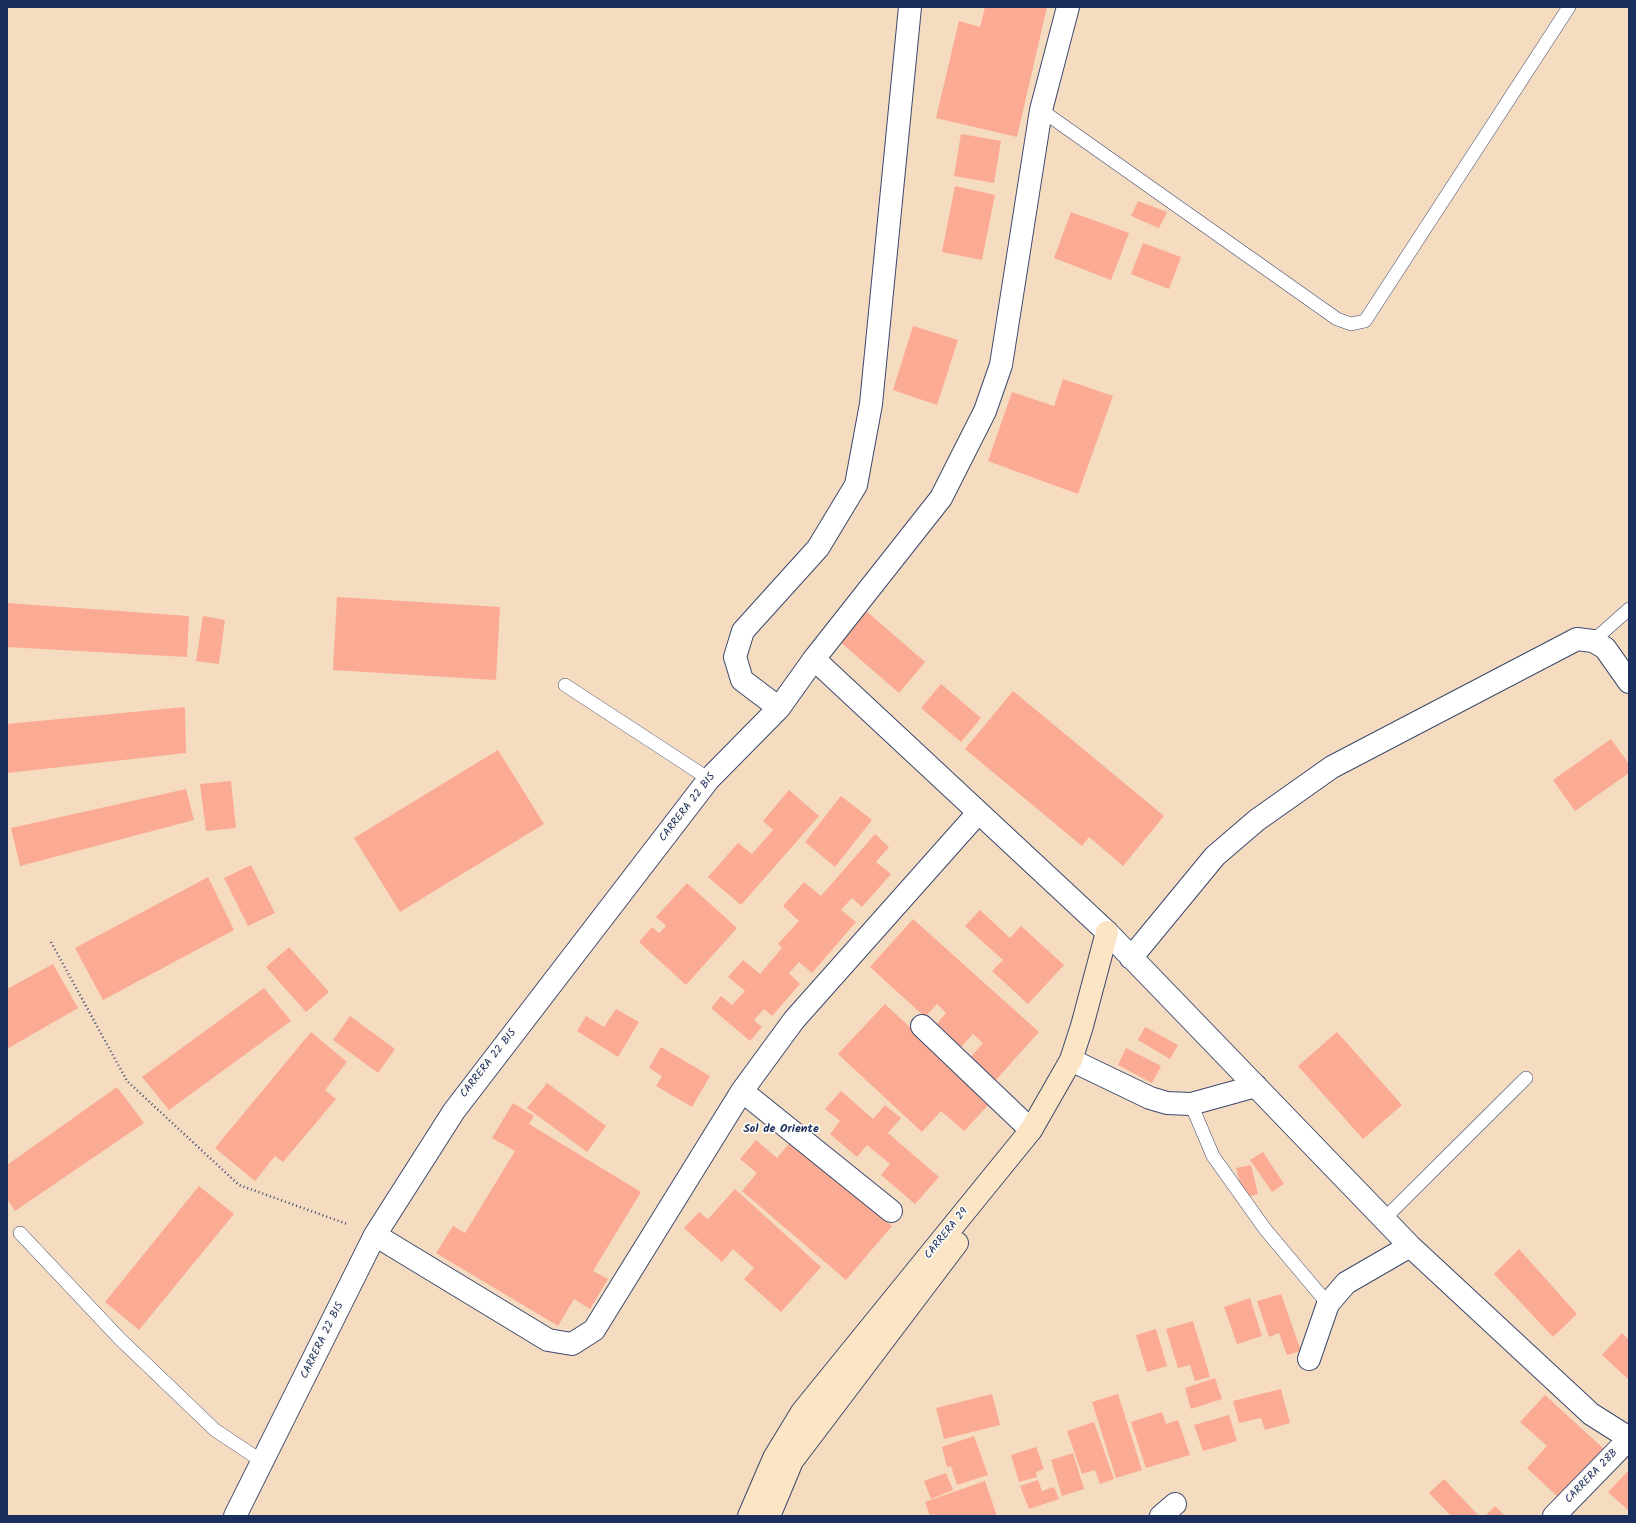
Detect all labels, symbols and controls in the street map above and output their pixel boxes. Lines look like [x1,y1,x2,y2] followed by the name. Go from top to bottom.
[657,771,719,845] street label: CARRERA 22 BIS
[458,1027,520,1101] street label: CARRERA 22 BIS
[743,1123,819,1137] district label: Sol de Oriente
[922,1206,972,1262] street label: CARRERA 29
[299,1301,347,1381] street label: CARRERA 22 BIS
[1563,1447,1621,1507] street label: CARRERA 28B

